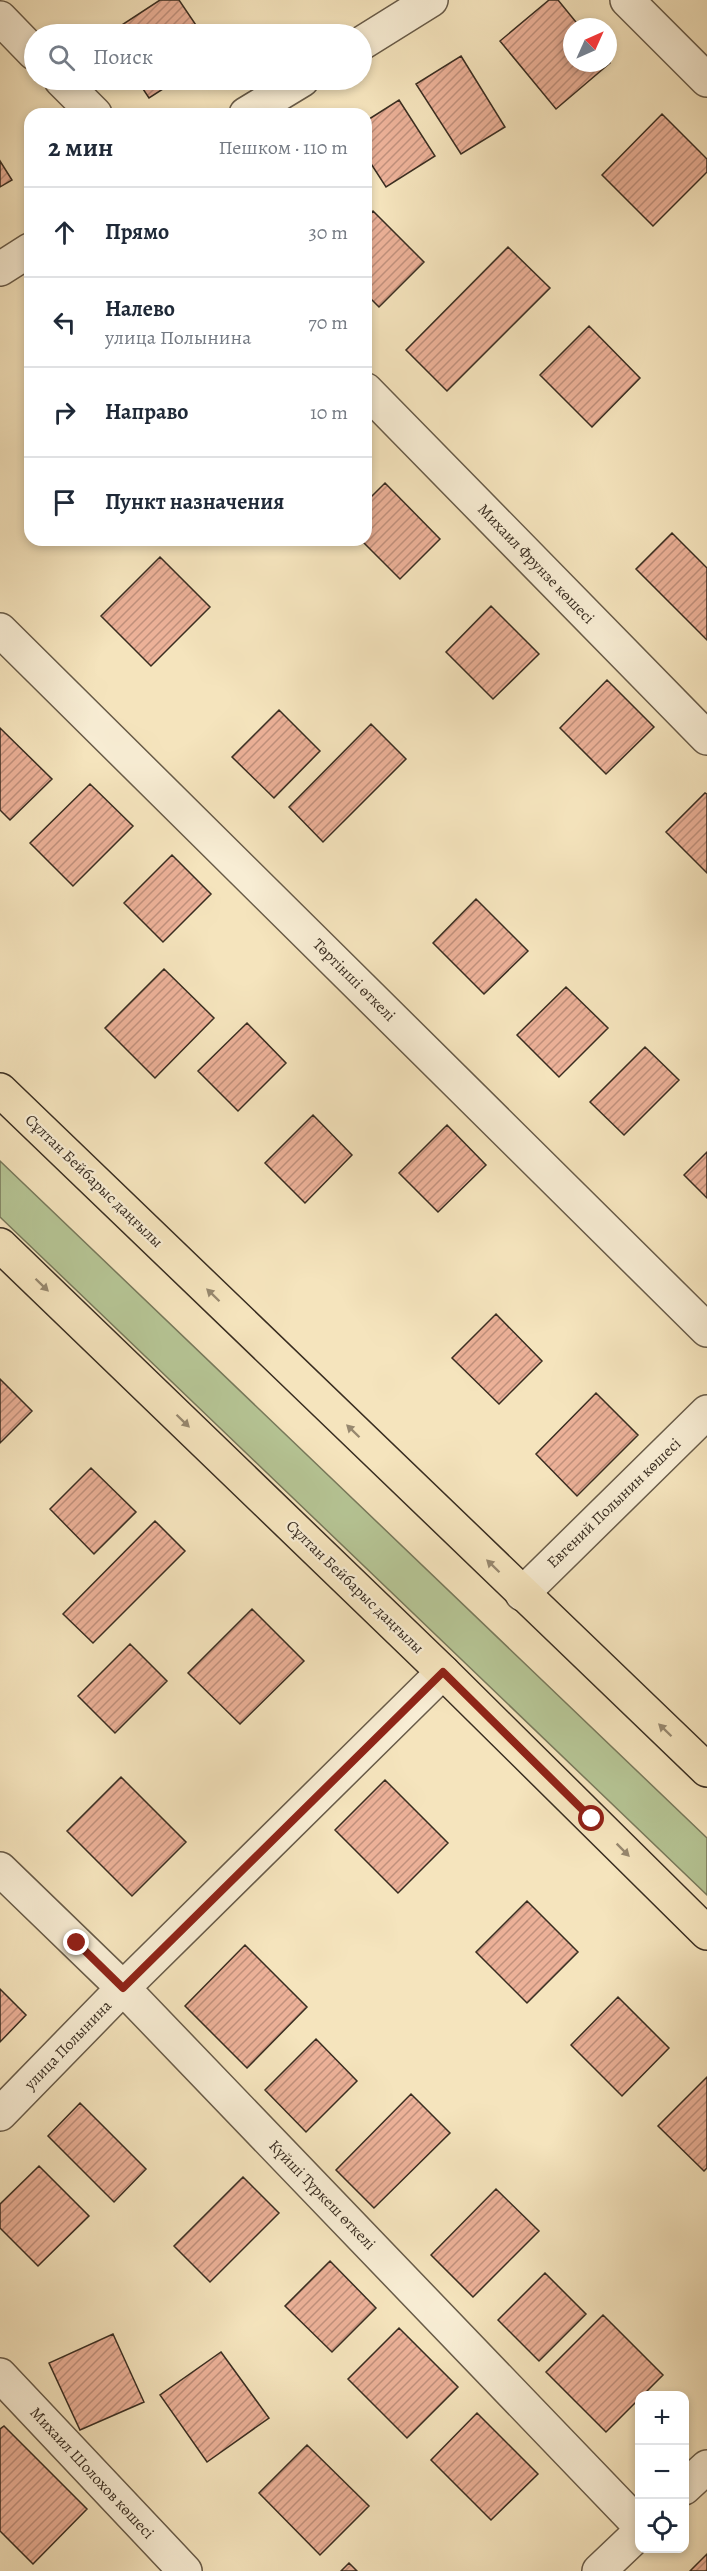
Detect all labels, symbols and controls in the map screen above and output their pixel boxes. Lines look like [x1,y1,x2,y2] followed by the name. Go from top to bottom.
[563,18,617,72] north arrow
[24,24,372,90] search box
[45,41,78,74] icon: search
[93,42,153,72] text: Поиск
[48,130,113,165] text: 2 мин
[218,134,348,161] text: Пешком · 110 m
[48,216,81,249] icon: ahead
[105,217,169,247] text: Прямо
[308,219,348,246] text: 30 m
[105,294,175,324] text: Налево
[48,306,81,339] icon: left
[308,309,348,336] text: 70 m
[105,324,251,351] text: улица Полынина
[48,396,81,429] icon: right
[105,397,188,427] text: Направо
[310,399,348,426] text: 10 m
[48,486,81,519] icon: arrive
[105,487,284,517] text: Пункт назначения
[473,499,599,629] street label: Михаил Фрунзе көшесі
[308,934,400,1026] street label: Төртінші өткелі
[20,1109,168,1253] street label: Сұлтан Бейбарыс даңғылы
[35,1278,49,1292] one-way arrow
[206,1289,220,1303] one-way arrow
[175,1413,189,1427] one-way arrow
[345,1424,360,1438] one-way arrow
[542,1433,686,1573] street label: Евгений Полынин көшесі
[281,1515,429,1659] street label: Сұлтан Бейбарыс даңғылы
[486,1560,500,1574] one-way arrow
[657,1723,672,1737] one-way arrow
[578,1805,604,1831] route start
[616,1843,630,1857] one-way arrow
[63,1929,89,1955] route end
[19,1995,117,2095] street label: улица Полынина
[264,2135,380,2255] street label: Күйші Түркеш өткелі
[635,2391,689,2553] map controls
[635,2391,689,2445] button: +
[25,2402,159,2544] street label: Михаил Шолохов көшесі
[635,2445,689,2499] button: −
[635,2499,689,2553] button: locate

